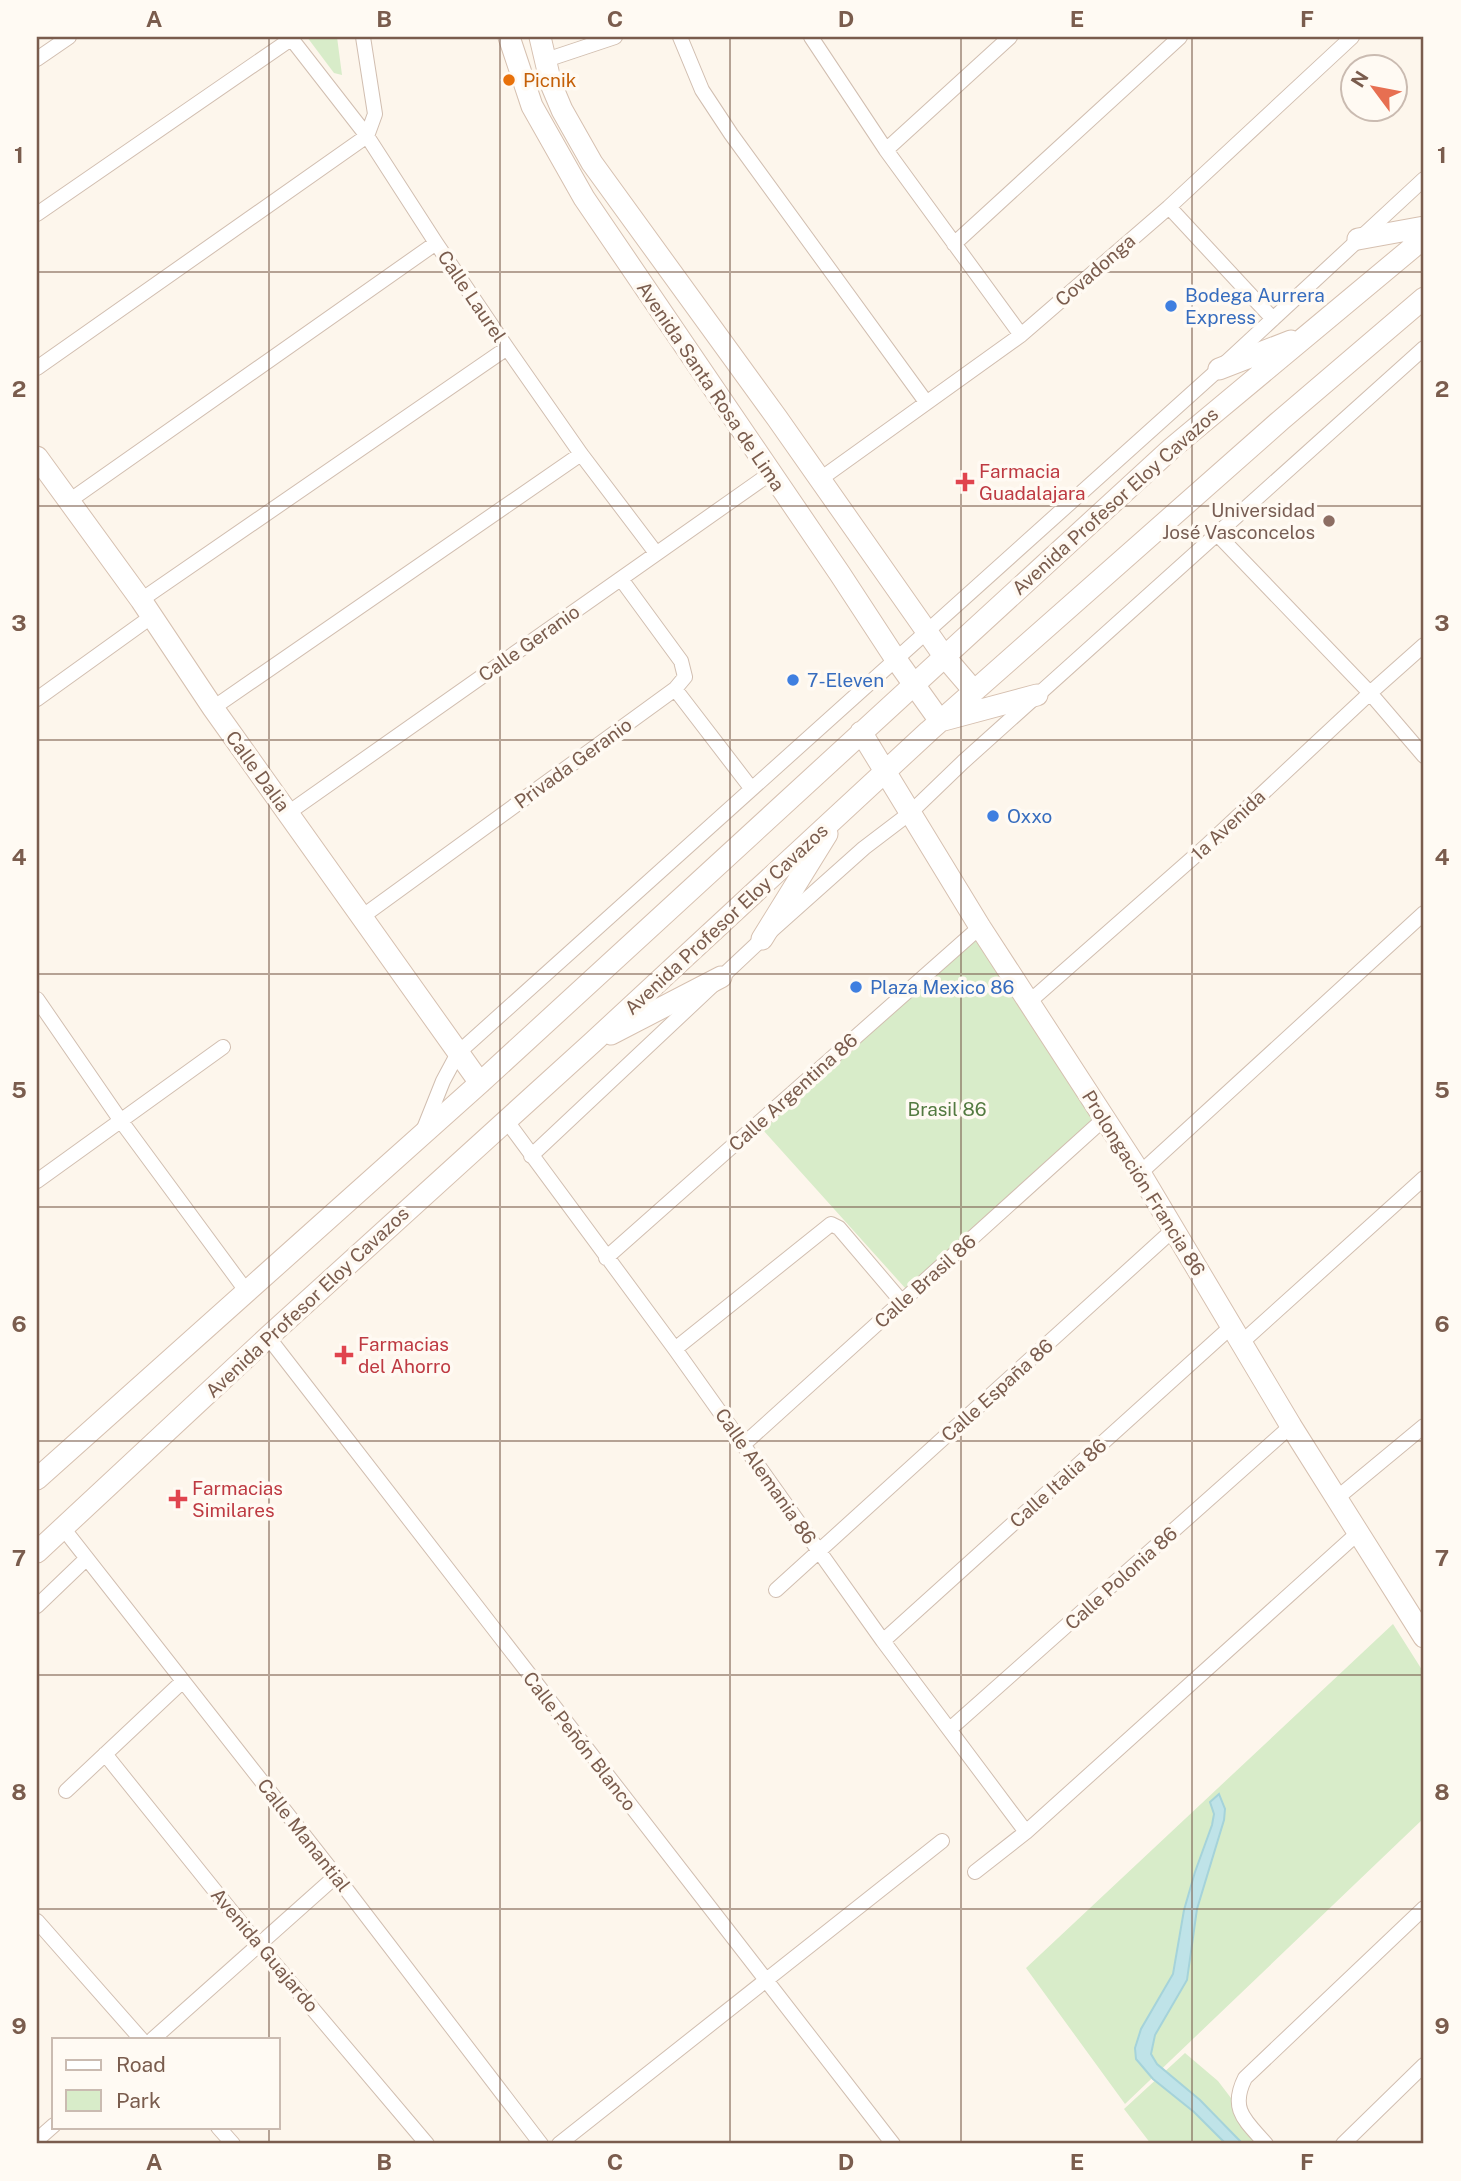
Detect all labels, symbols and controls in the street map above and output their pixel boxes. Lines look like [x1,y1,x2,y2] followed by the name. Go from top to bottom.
[146,5,163,32] text: A
[376,5,392,32] text: B
[607,5,623,32] text: C
[838,5,854,32] text: D
[1070,5,1084,32] text: E
[1300,5,1314,32] text: F
[1338,52,1408,122] north arrow
[1346,67,1373,91] text: N
[523,69,577,91] place label: Picnik
[501,72,517,88] marker: Picnik
[14,141,24,168] text: 1
[1437,141,1447,168] text: 1
[1051,229,1139,311] street label: Covadonga
[433,246,511,346] street label: Calle Laurel
[633,277,789,495] street label: Avenida Santa Rosa de Lima
[1185,284,1325,328] place label: Bodega Aurrera Express
[1163,298,1179,314] marker: Bodega Aurrera Express
[12,375,26,402] text: 2
[1435,375,1449,402] text: 2
[1008,403,1222,599] street label: Avenida Profesor Eloy Cavazos
[979,460,1086,504] place label: Farmacia Guadalajara
[957,474,973,490] marker: Farmacia Guadalajara
[1162,499,1315,543] place label: Universidad José Vasconcelos
[1321,513,1337,529] marker: Universidad José Vasconcelos
[474,600,584,686] street label: Calle Geranio
[11,609,27,636] text: 3
[1434,609,1450,636] text: 3
[807,669,884,691] place label: 7-Eleven
[785,672,801,688] marker: 7-Eleven
[510,713,636,813] street label: Privada Geranio
[221,726,295,816] street label: Calle Dalia
[1187,785,1269,865] street label: 1a Avenida
[1007,805,1052,827] place label: Oxxo
[985,808,1001,824] marker: Oxxo
[620,819,832,1019] street label: Avenida Profesor Eloy Cavazos
[11,843,27,870] text: 4
[1434,843,1450,870] text: 4
[870,976,1014,998] place label: Plaza Mexico 86
[848,979,864,995] marker: Plaza Mexico 86
[724,1029,862,1155] street label: Calle Argentina 86
[11,1076,27,1103] text: 5
[1434,1076,1450,1103] text: 5
[1078,1086,1210,1280] street label: Prolongación Francia 86
[907,1098,987,1120] park label: Brasil 86
[201,1202,413,1402] street label: Avenida Profesor Eloy Cavazos
[870,1230,980,1332] street label: Calle Brasil 86
[11,1310,27,1337] text: 6
[1434,1310,1450,1337] text: 6
[358,1333,451,1377] place label: Farmacias del Ahorro
[937,1334,1057,1446] street label: Calle España 86
[336,1347,352,1363] marker: Farmacias del Ahorro
[711,1404,821,1548] street label: Calle Alemania 86
[1005,1434,1111,1532] street label: Calle Italia 86
[192,1477,283,1521] place label: Farmacias Similares
[170,1491,186,1507] marker: Farmacias Similares
[1061,1522,1181,1634] street label: Calle Polonia 86
[12,1544,26,1571] text: 7
[1435,1544,1449,1571] text: 7
[519,1667,641,1815] street label: Calle Peñón Blanco
[253,1774,355,1896] street label: Calle Manantial
[11,1778,27,1805] text: 8
[1434,1778,1450,1805] text: 8
[207,1884,323,2016] street label: Avenida Guajardo
[11,2012,27,2039] text: 9
[1434,2012,1450,2039] text: 9
[52,2038,280,2128] legend
[116,2052,166,2077] text: Road
[116,2088,161,2113] text: Park
[146,2148,163,2175] text: A
[376,2148,392,2175] text: B
[607,2148,623,2175] text: C
[838,2148,854,2175] text: D
[1070,2148,1084,2175] text: E
[1300,2148,1314,2175] text: F

